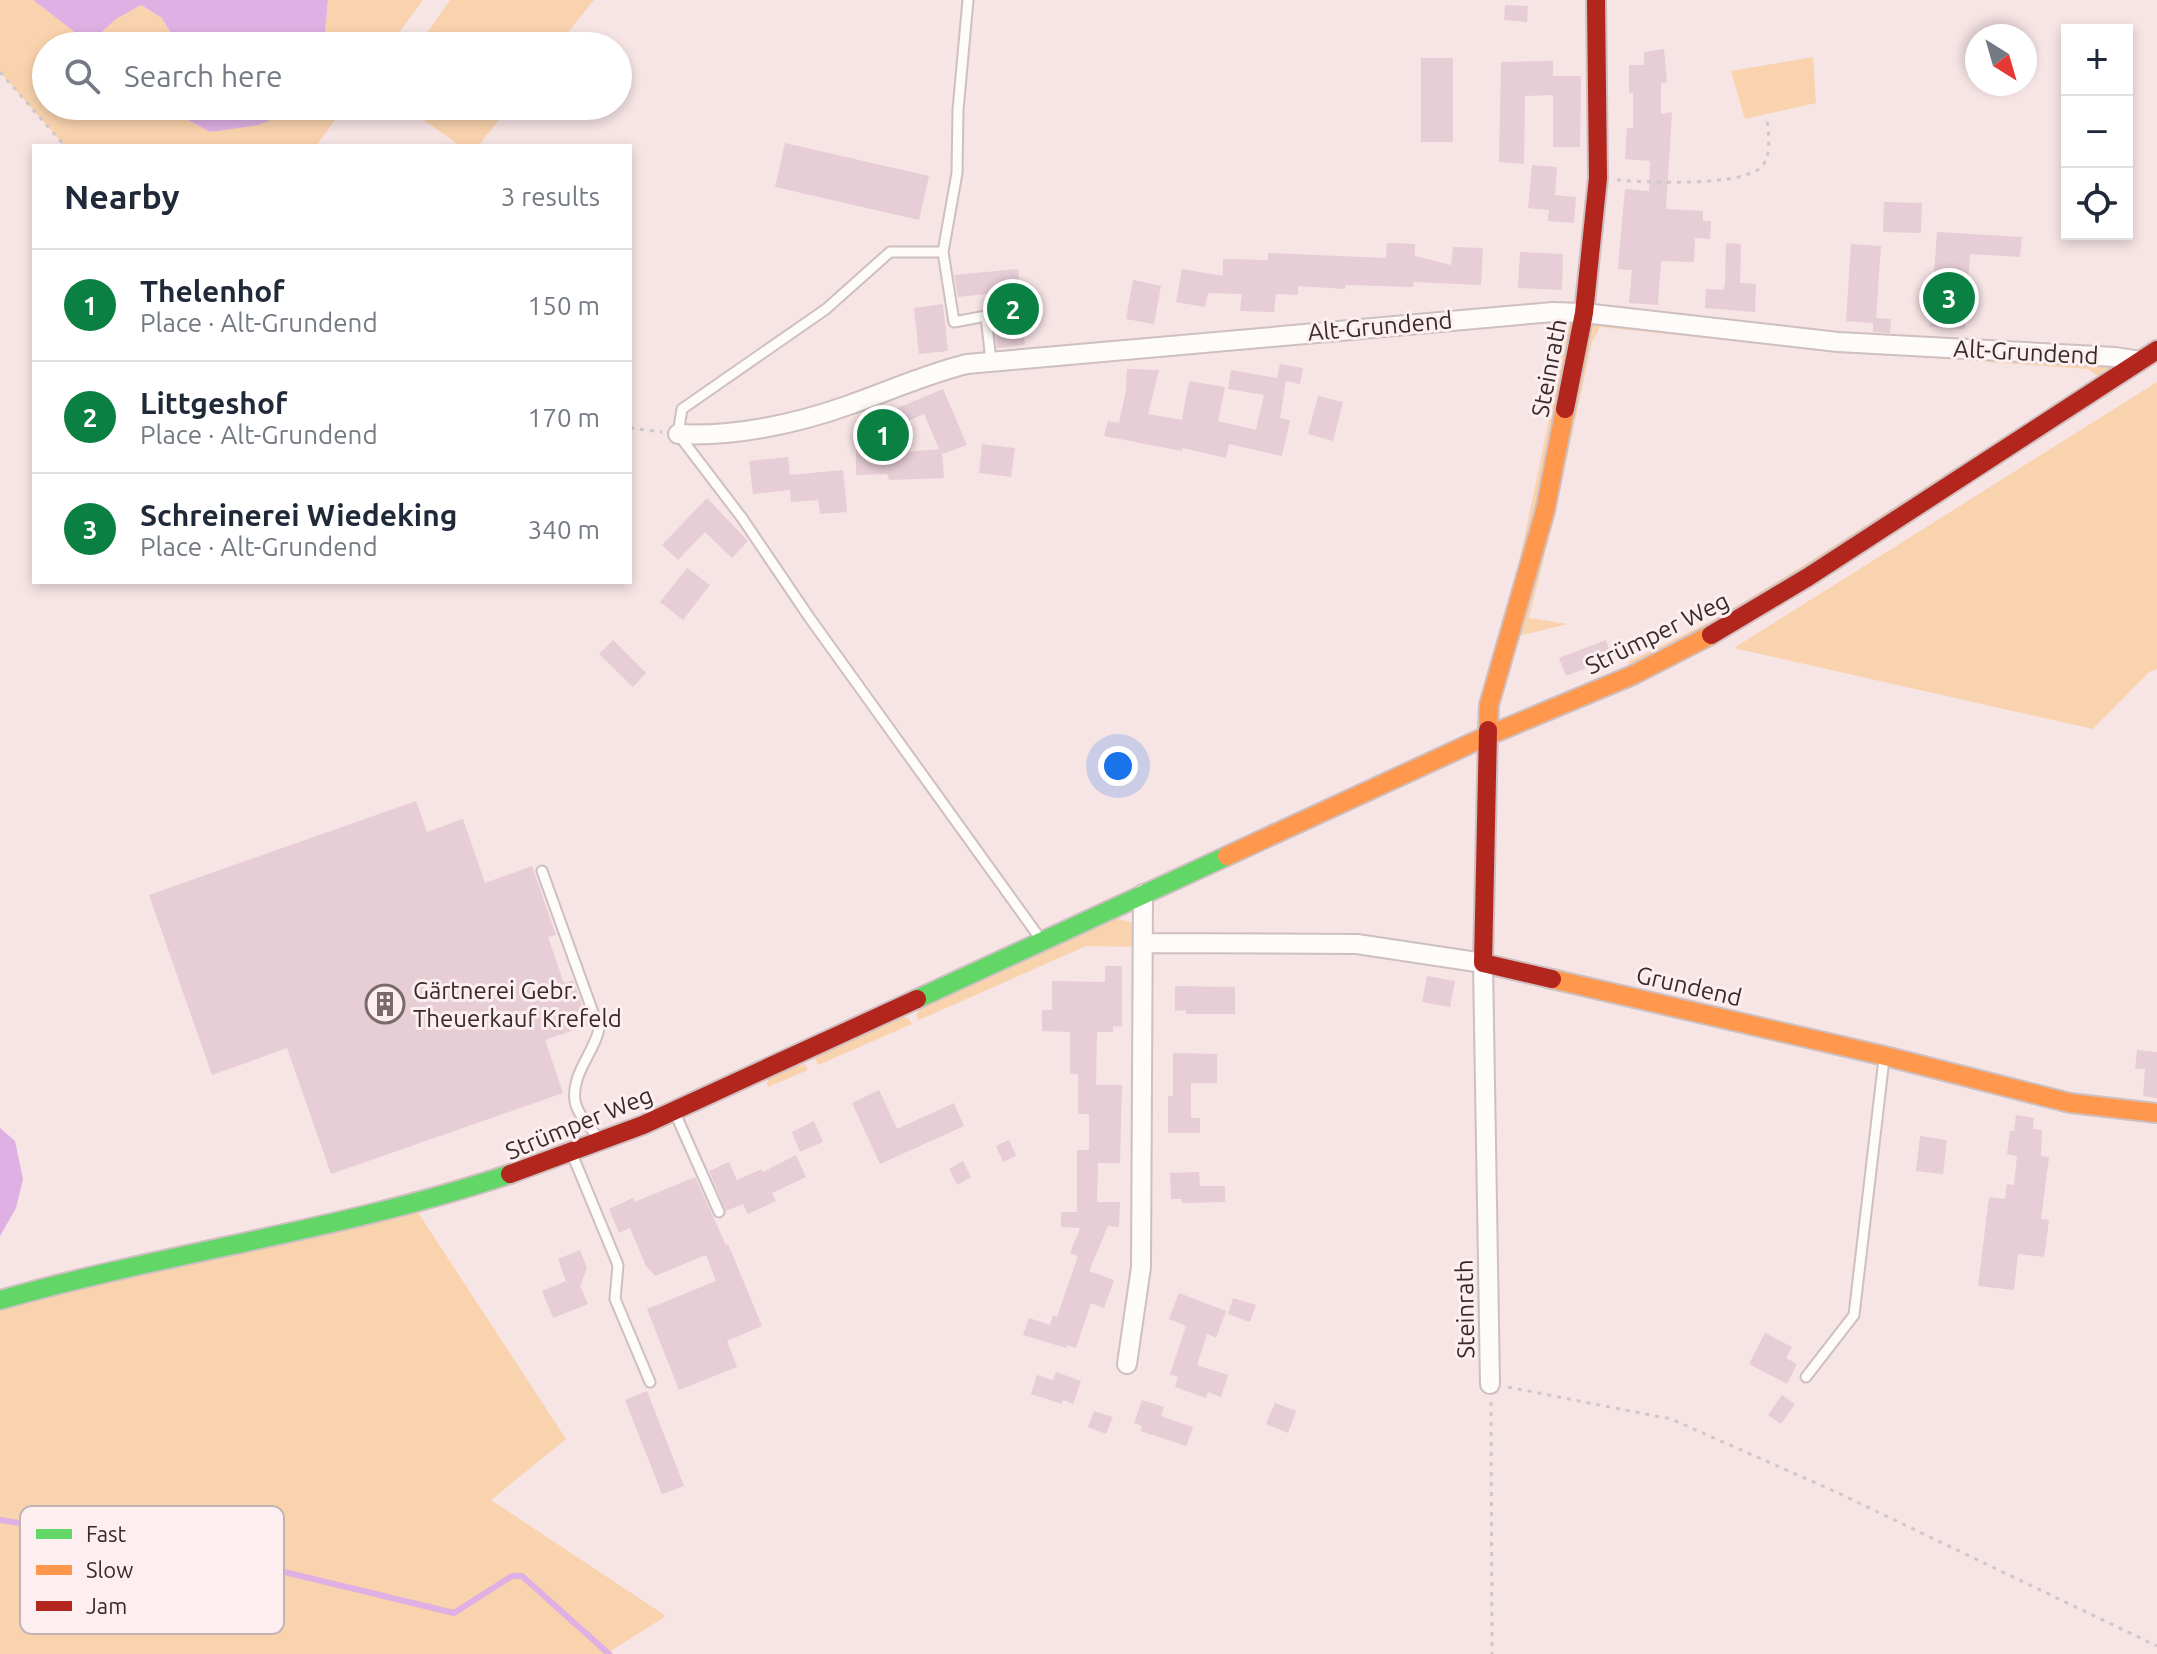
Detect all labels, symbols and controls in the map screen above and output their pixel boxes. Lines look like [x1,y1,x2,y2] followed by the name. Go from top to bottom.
[1965,24,2037,96] north arrow
[2061,24,2133,240] map controls
[2061,24,2133,96] button: +
[32,32,632,120] search box
[60,54,104,98] icon: search
[124,59,283,93] text: Search here
[2061,96,2133,168] button: −
[2061,168,2133,240] button: locate
[64,177,179,215] text: Nearby
[501,182,600,211] text: 3 results
[1923,268,1975,328] pin: 3
[140,274,285,308] text: Thelenhof
[987,279,1039,339] pin: 2
[83,291,97,320] text: 1
[528,291,600,320] text: 150 m
[1307,306,1453,346] street label: Alt-Grundend
[140,308,378,337] text: Place · Alt-Grundend
[1526,317,1572,419] street label: Steinrath
[1953,335,2099,369] street label: Alt-Grundend
[140,386,287,420] text: Littgeshof
[83,403,97,432] text: 2
[528,403,600,432] text: 170 m
[857,405,909,465] pin: 1
[140,420,378,449] text: Place · Alt-Grundend
[140,498,457,532] text: Schreinerei Wiedeking
[83,515,97,544] text: 3
[528,515,600,544] text: 340 m
[140,532,378,561] text: Place · Alt-Grundend
[1581,587,1733,679] street label: Strümper Weg
[1098,746,1138,786] your location
[1634,961,1744,1011] street label: Grundend
[413,977,622,1032] place label: Gärtnerei Gebr. Theuerkauf Krefeld
[364,983,406,1025] building icon: Gärtnerei Gebr. Theuerkauf Krefeld
[501,1081,657,1165] street label: Strümper Weg
[1451,1259,1479,1359] street label: Steinrath
[20,1506,284,1634] legend
[86,1521,127,1546] text: Fast
[86,1557,133,1582] text: Slow
[86,1593,127,1618] text: Jam

